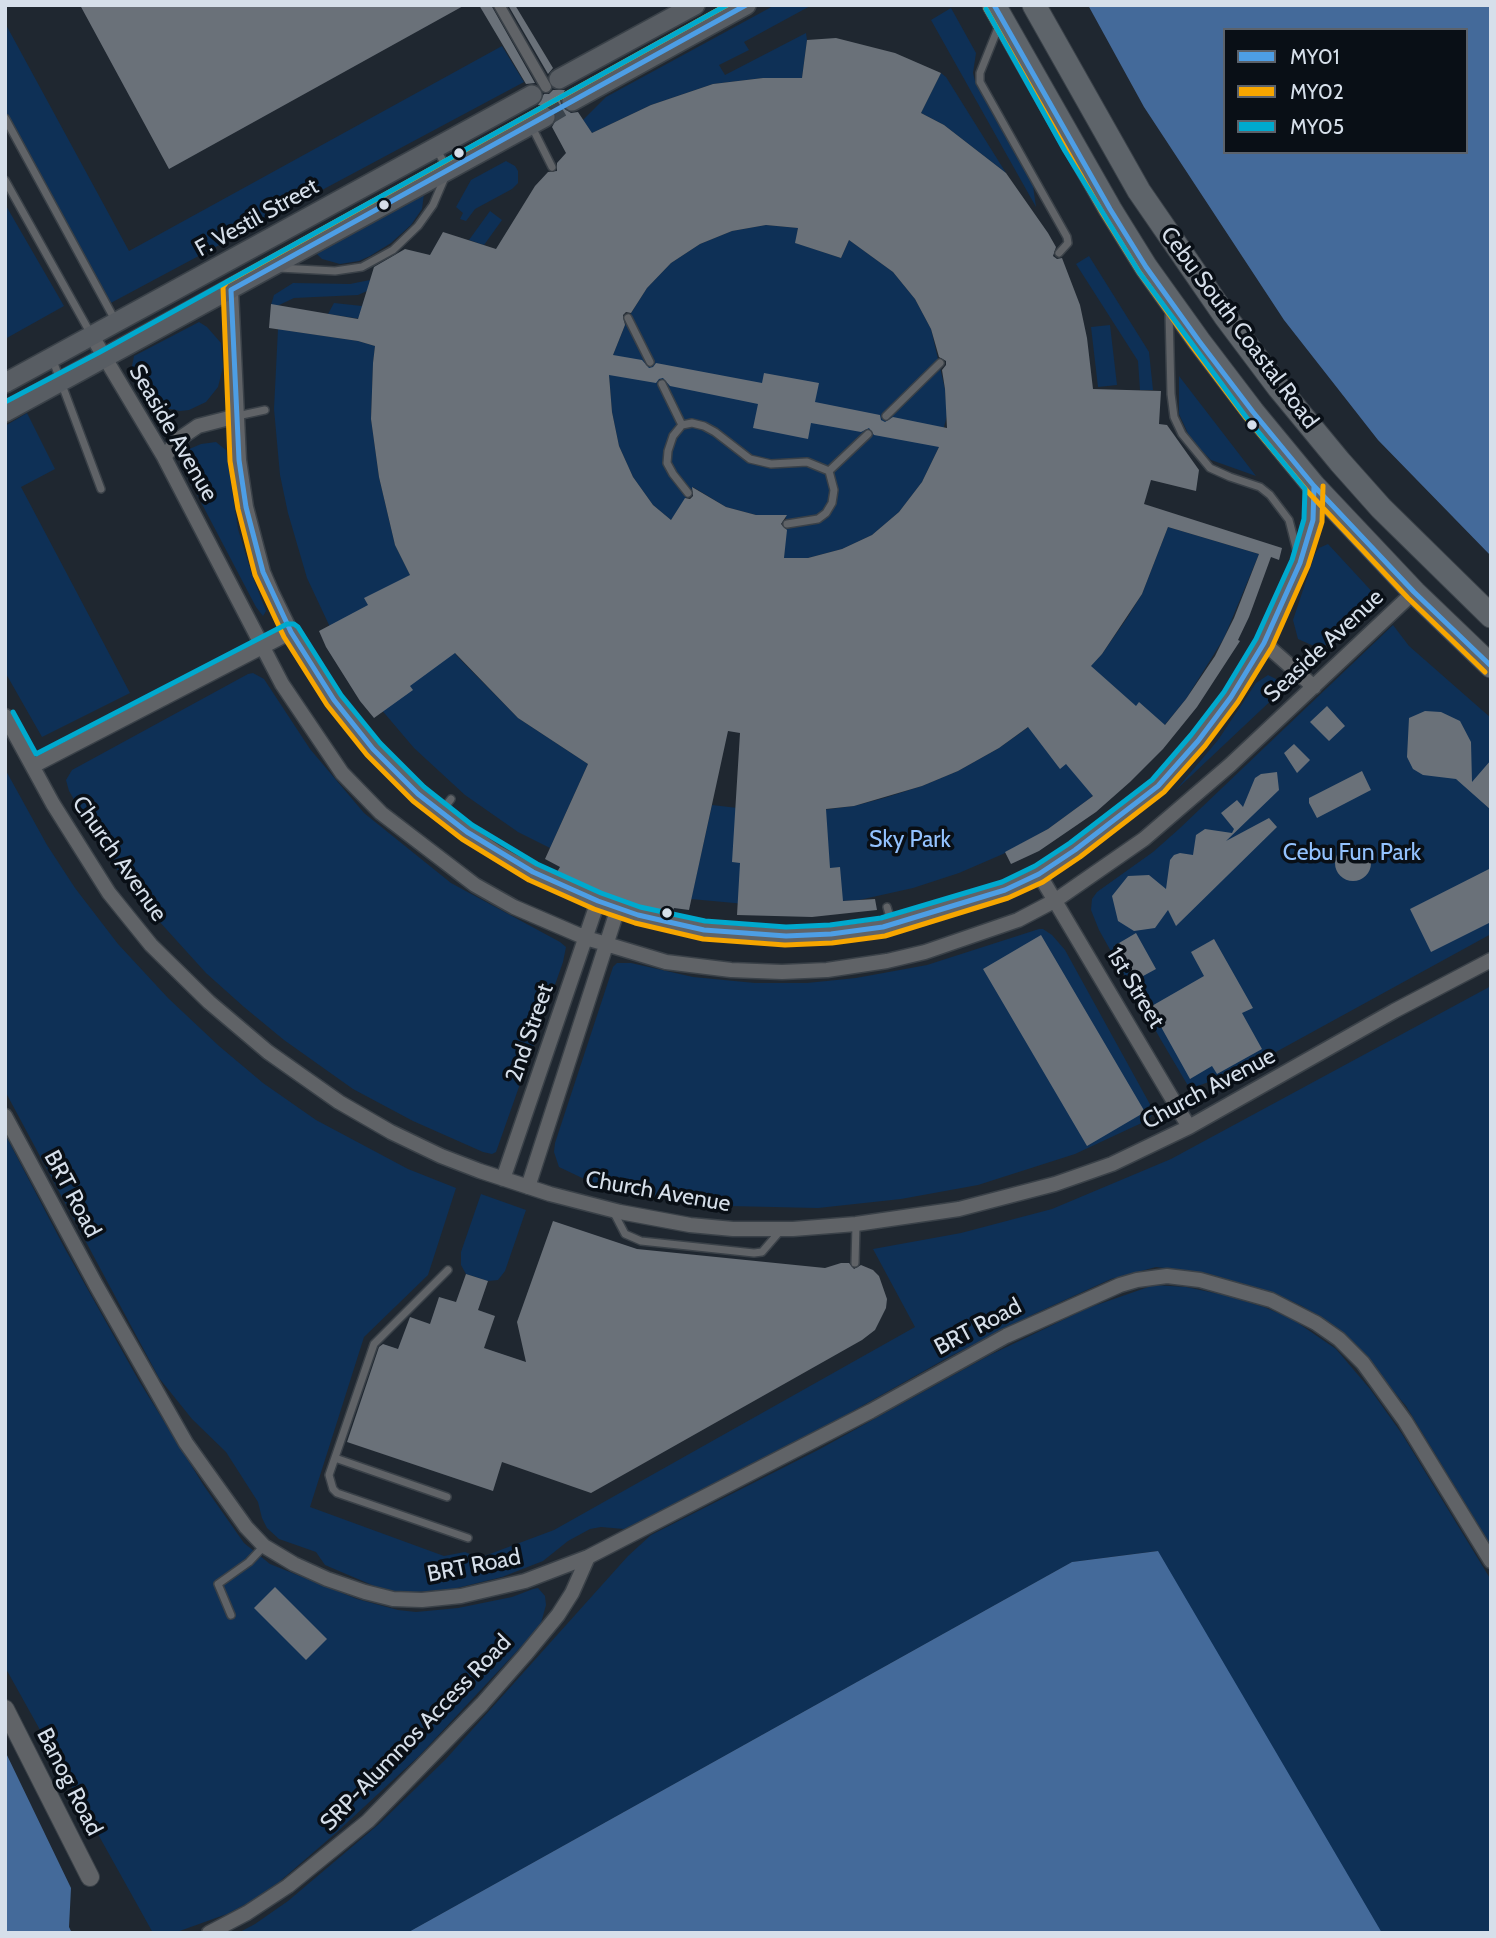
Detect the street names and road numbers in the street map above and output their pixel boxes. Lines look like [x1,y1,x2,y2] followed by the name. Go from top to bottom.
[191,173,323,263] street label: F. Vestil Street
[1154,222,1324,434] street label: Cebu South Coastal Road
[123,360,223,506] street label: Seaside Avenue
[1259,584,1389,708] street label: Seaside Avenue
[66,791,172,927] street label: Church Avenue
[1100,943,1170,1033] street label: 1st Street
[500,980,560,1086] street label: 2nd Street
[1138,1042,1280,1136] street label: Church Avenue
[38,1146,106,1242] street label: BRT Road
[583,1166,733,1218] street label: Church Avenue
[930,1293,1026,1361] street label: BRT Road
[425,1543,523,1589] street label: BRT Road
[315,1629,517,1837] street label: SRP-Alumnos Access Road
[30,1724,108,1840] street label: Banog Road

